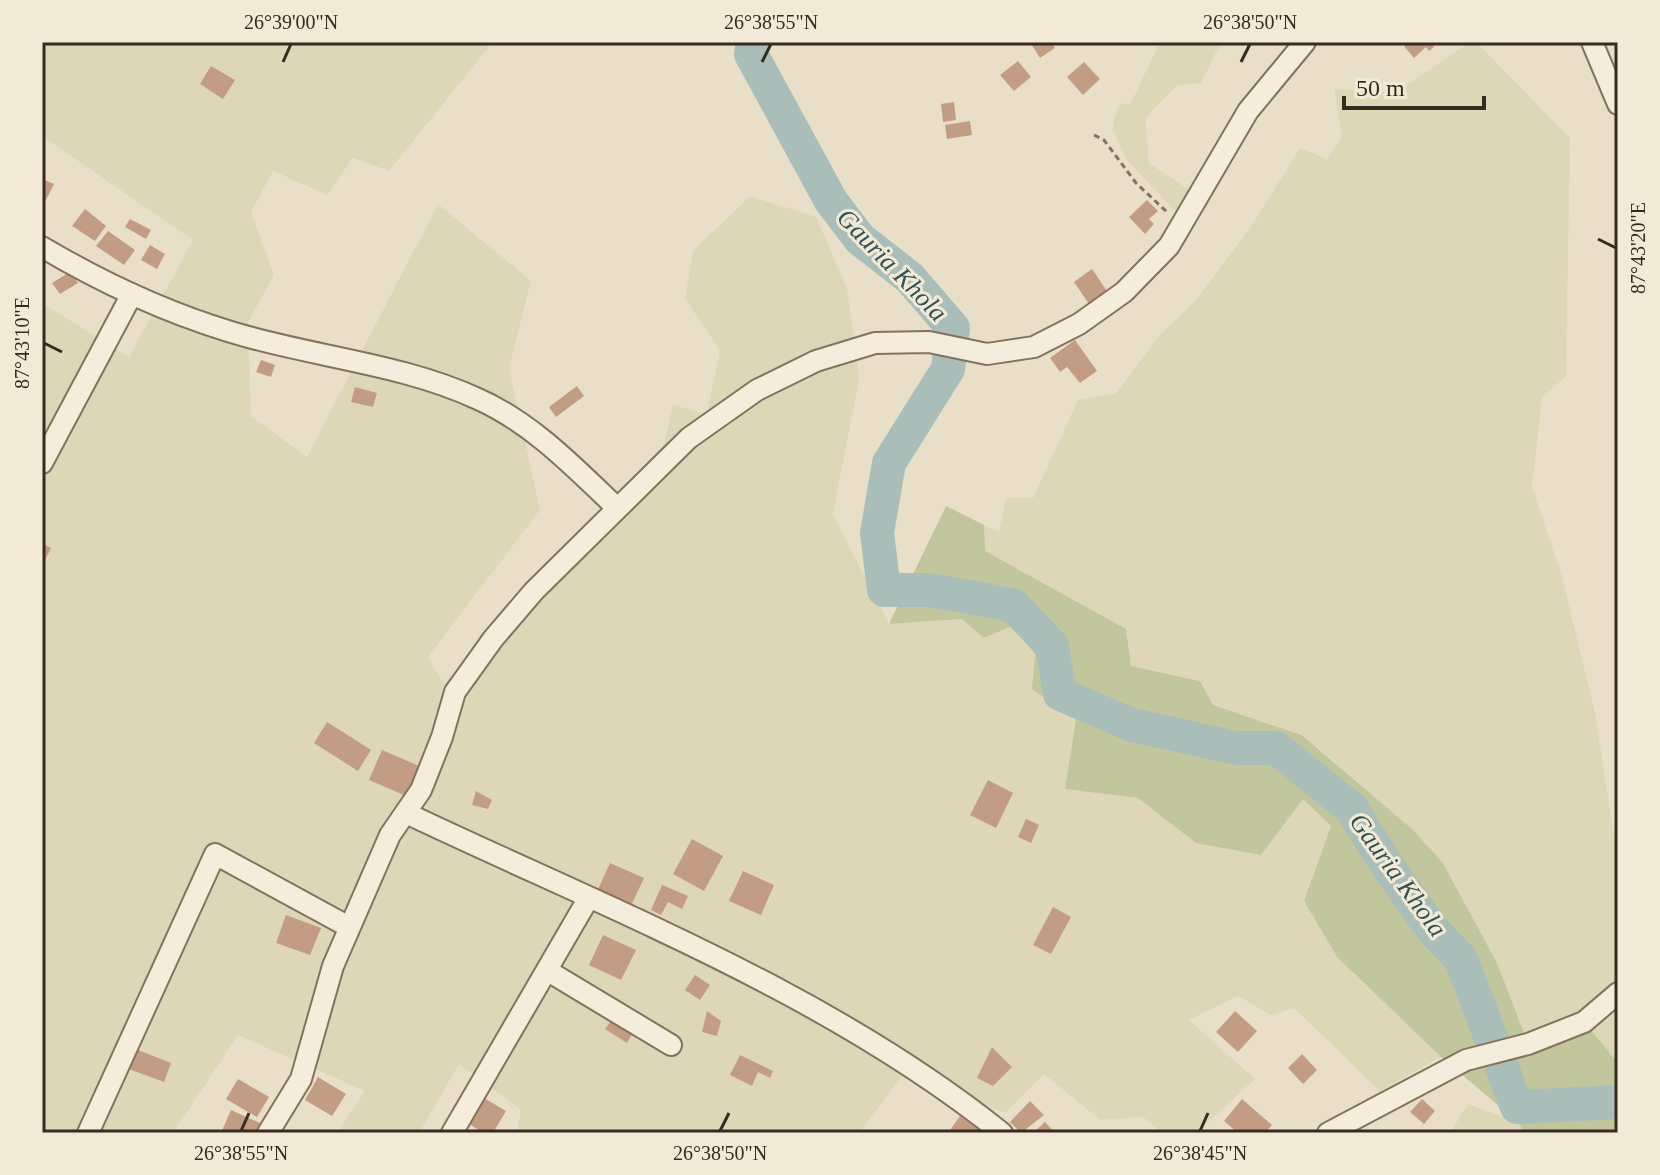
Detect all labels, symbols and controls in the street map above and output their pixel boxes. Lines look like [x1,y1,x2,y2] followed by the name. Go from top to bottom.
[244,11,338,33] text: 26°39'00"N
[724,11,818,33] text: 26°38'55"N
[1203,11,1297,33] text: 26°38'50"N
[1344,60,1484,110] scale bar
[1356,75,1405,101] text: 50 m
[1627,202,1649,294] text: 87°43'20"E
[831,203,953,327] water label: Gauria Khola
[11,297,33,389] text: 87°43'10"E
[1344,808,1452,942] water label: Gauria Khola
[194,1142,288,1164] text: 26°38'55"N
[673,1142,767,1164] text: 26°38'50"N
[1153,1142,1247,1164] text: 26°38'45"N

